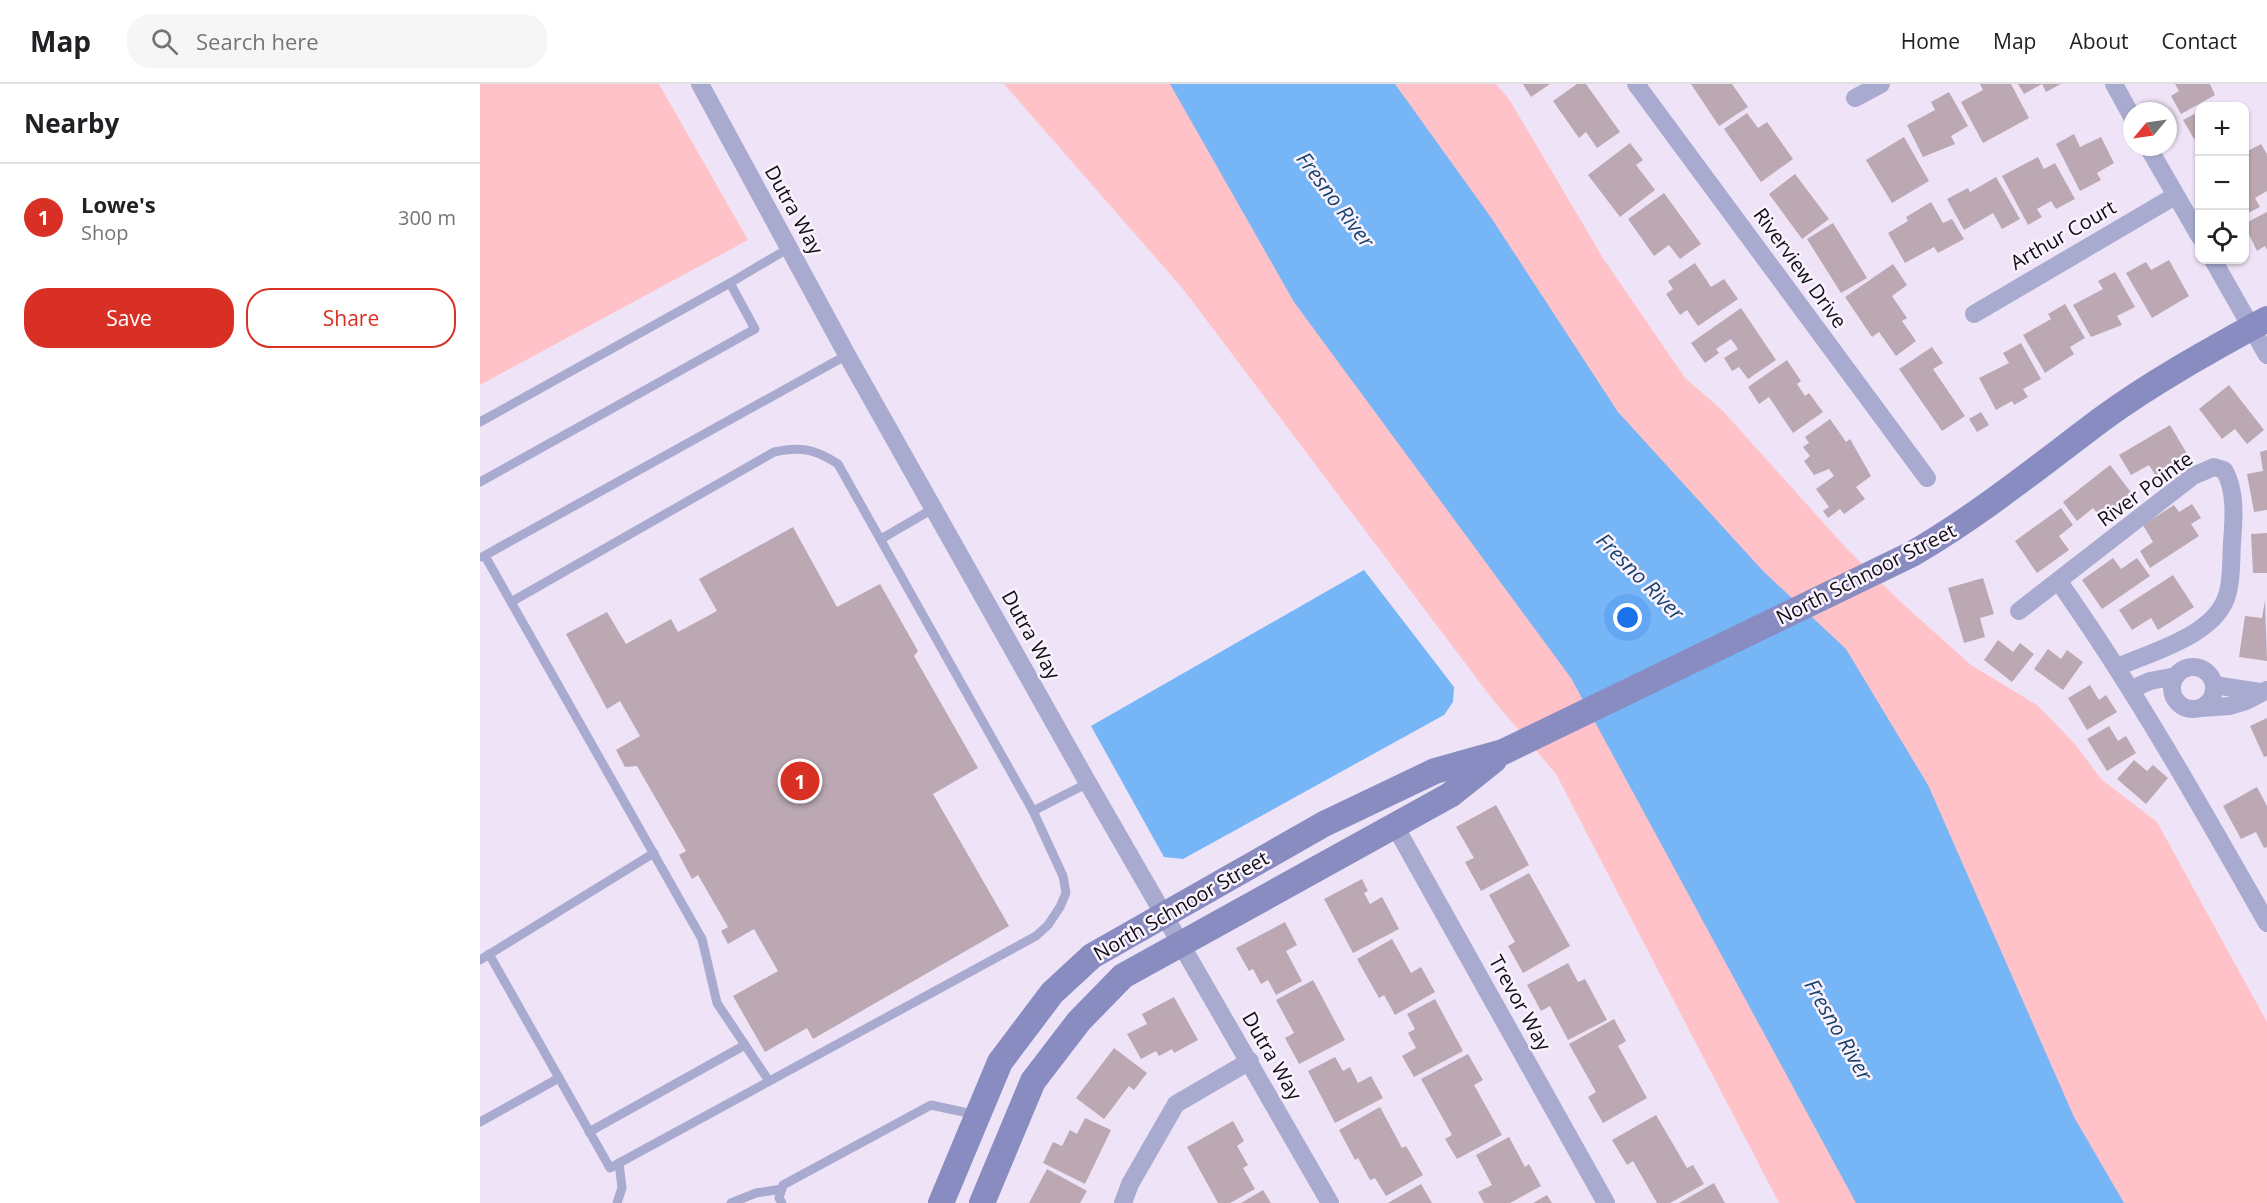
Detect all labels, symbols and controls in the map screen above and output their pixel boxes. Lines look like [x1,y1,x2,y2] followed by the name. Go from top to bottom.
[127,14,547,68] search box
[30,22,91,60] text: Map
[148,25,181,58] icon: search
[196,26,319,56] text: Search here
[1901,27,1960,55] text: Home
[1993,27,2036,55] text: Map
[2069,27,2129,55] text: About
[2162,27,2237,55] text: Contact
[2123,102,2177,156] north arrow
[2195,102,2249,264] map controls
[2195,102,2249,156] button: +
[24,105,119,141] text: Nearby
[1291,146,1381,253] water label: Fresno River
[2195,156,2249,210] button: −
[759,160,830,260] street label: Dutra Way
[81,189,156,219] text: Lowe's
[2005,193,2121,276] street label: Arthur Court
[1748,202,1853,333] street label: Riverview Drive
[38,204,49,231] text: 1
[398,204,456,231] text: 300 m
[2195,210,2249,264] button: locate
[81,219,129,246] text: Shop
[24,288,234,348] button: Save
[246,288,456,348] button: Share
[2092,445,2198,532] street label: River Pointe
[1771,517,1960,631] street label: North Schnoor Street
[1591,526,1691,627] water label: Fresno River
[996,585,1067,685] street label: Dutra Way
[1613,603,1642,632] your location
[780,758,820,804] pin: 1
[1088,844,1273,967] street label: North Schnoor Street
[1483,950,1558,1056] street label: Trevor Way
[1798,974,1880,1086] water label: Fresno River
[1236,1007,1309,1106] street label: Dutra Way

